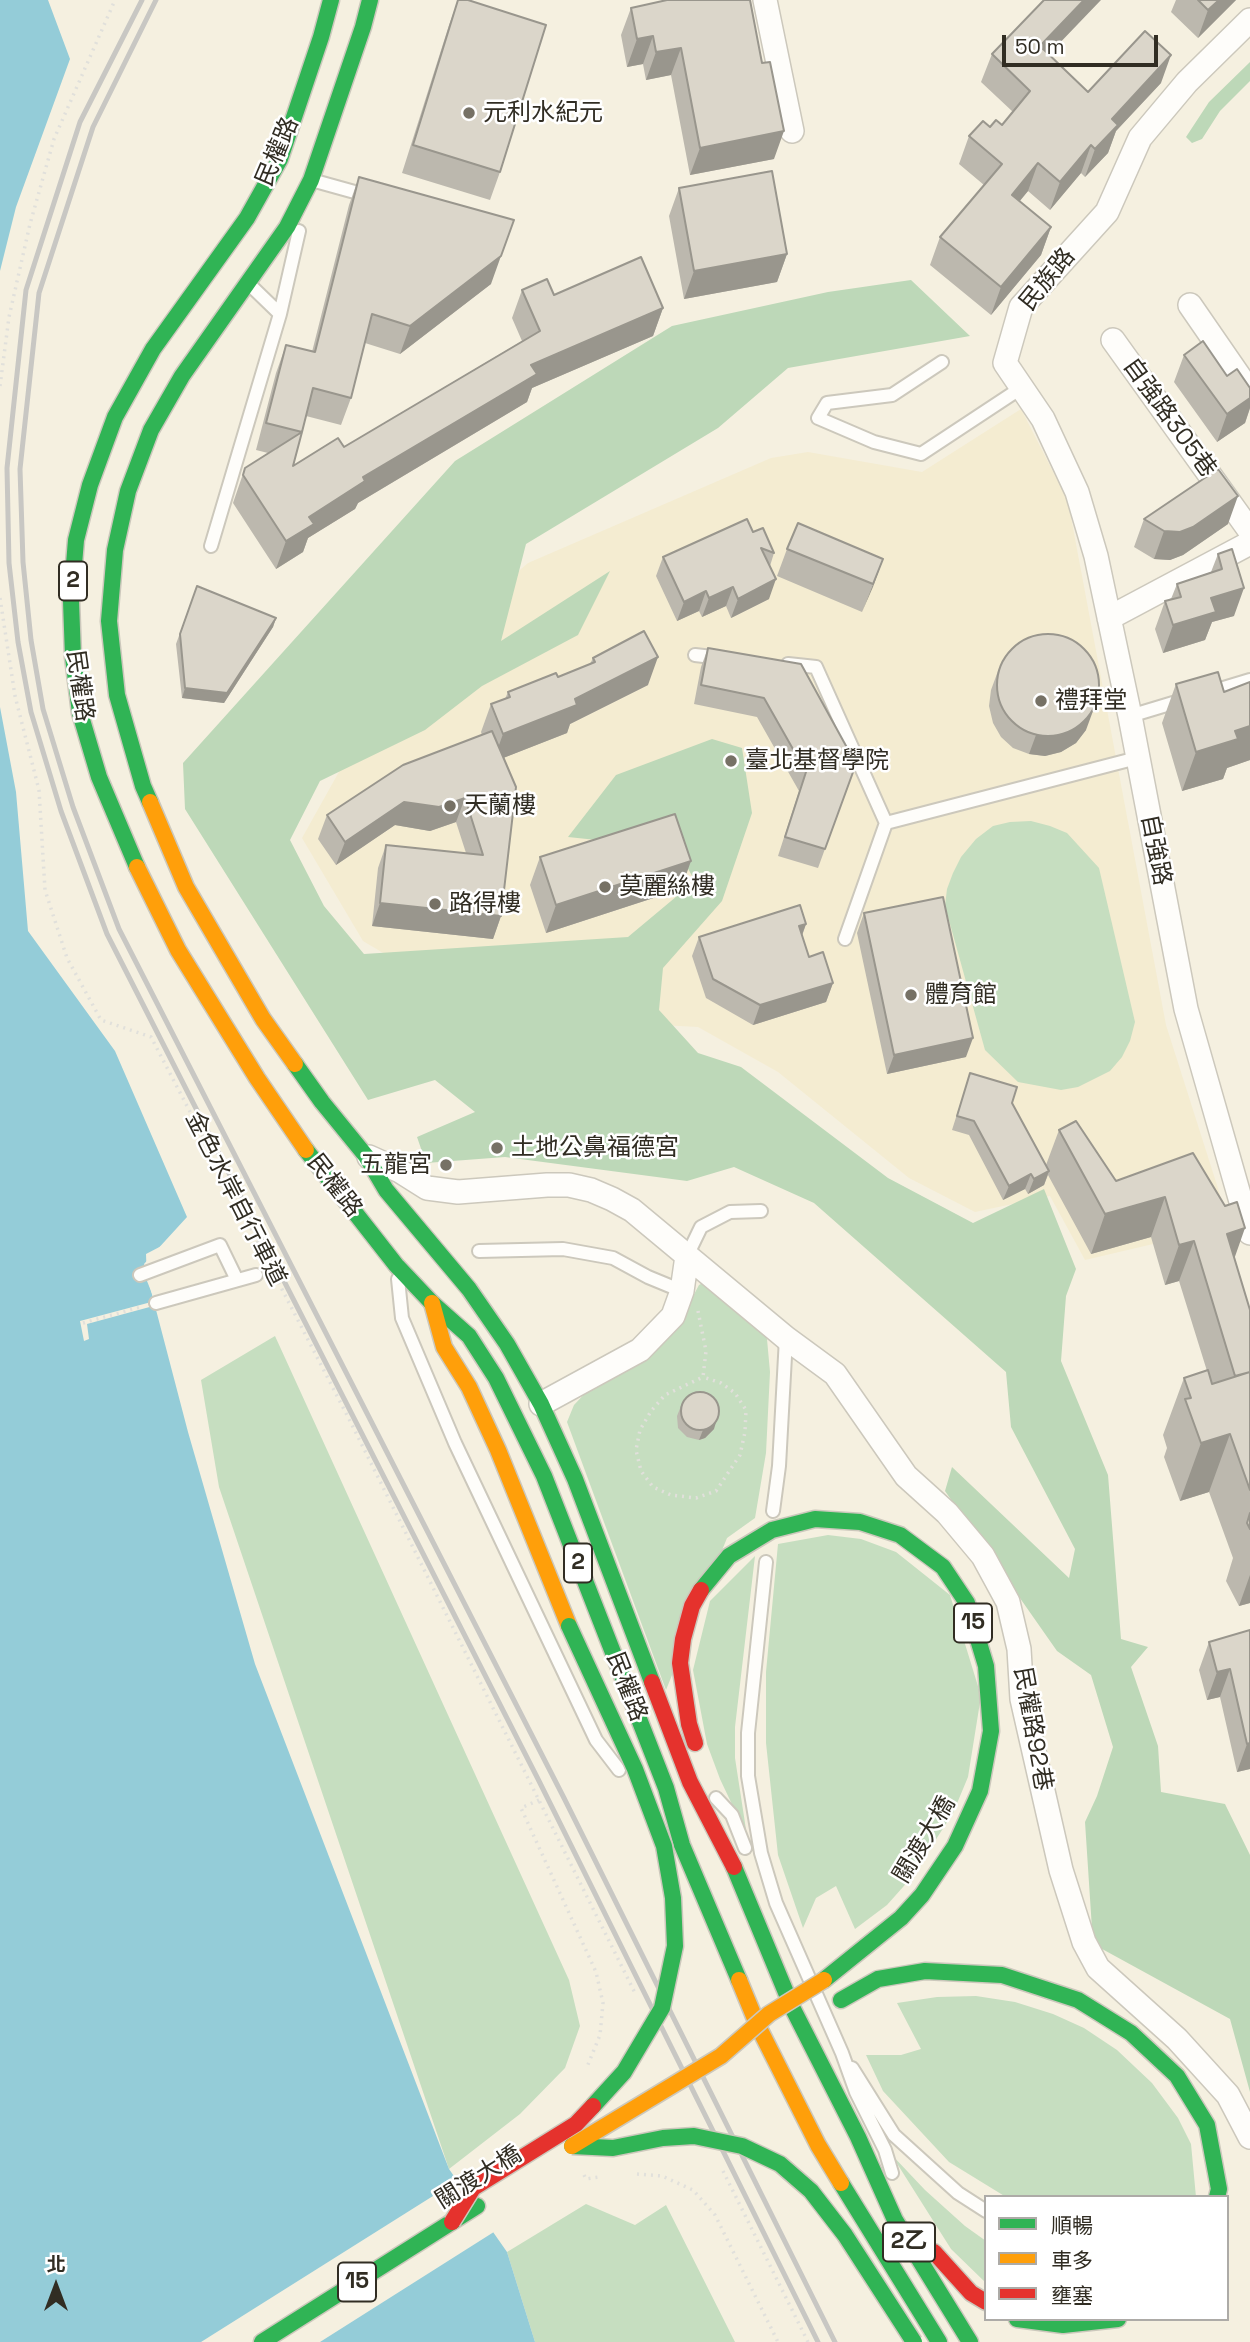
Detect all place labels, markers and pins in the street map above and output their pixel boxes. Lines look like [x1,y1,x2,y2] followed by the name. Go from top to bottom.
[483,99,603,127] place label: 元利水紀元
[461,105,477,121] marker: 元利水紀元
[1055,687,1127,715] place label: 禮拜堂
[1033,693,1049,709] marker: 禮拜堂
[745,747,889,775] place label: 臺北基督學院
[723,753,739,769] marker: 臺北基督學院
[464,792,536,820] place label: 天蘭樓
[442,798,458,814] marker: 天蘭樓
[619,873,715,901] place label: 莫麗絲樓
[597,879,613,895] marker: 莫麗絲樓
[449,890,521,918] place label: 路得樓
[427,896,443,912] marker: 路得樓
[925,981,997,1009] place label: 體育館
[903,987,919,1003] marker: 體育館
[511,1134,679,1162] place label: 土地公鼻福德宮
[489,1140,505,1156] marker: 土地公鼻福德宮
[360,1151,432,1179] place label: 五龍宮
[438,1157,454,1173] marker: 五龍宮

